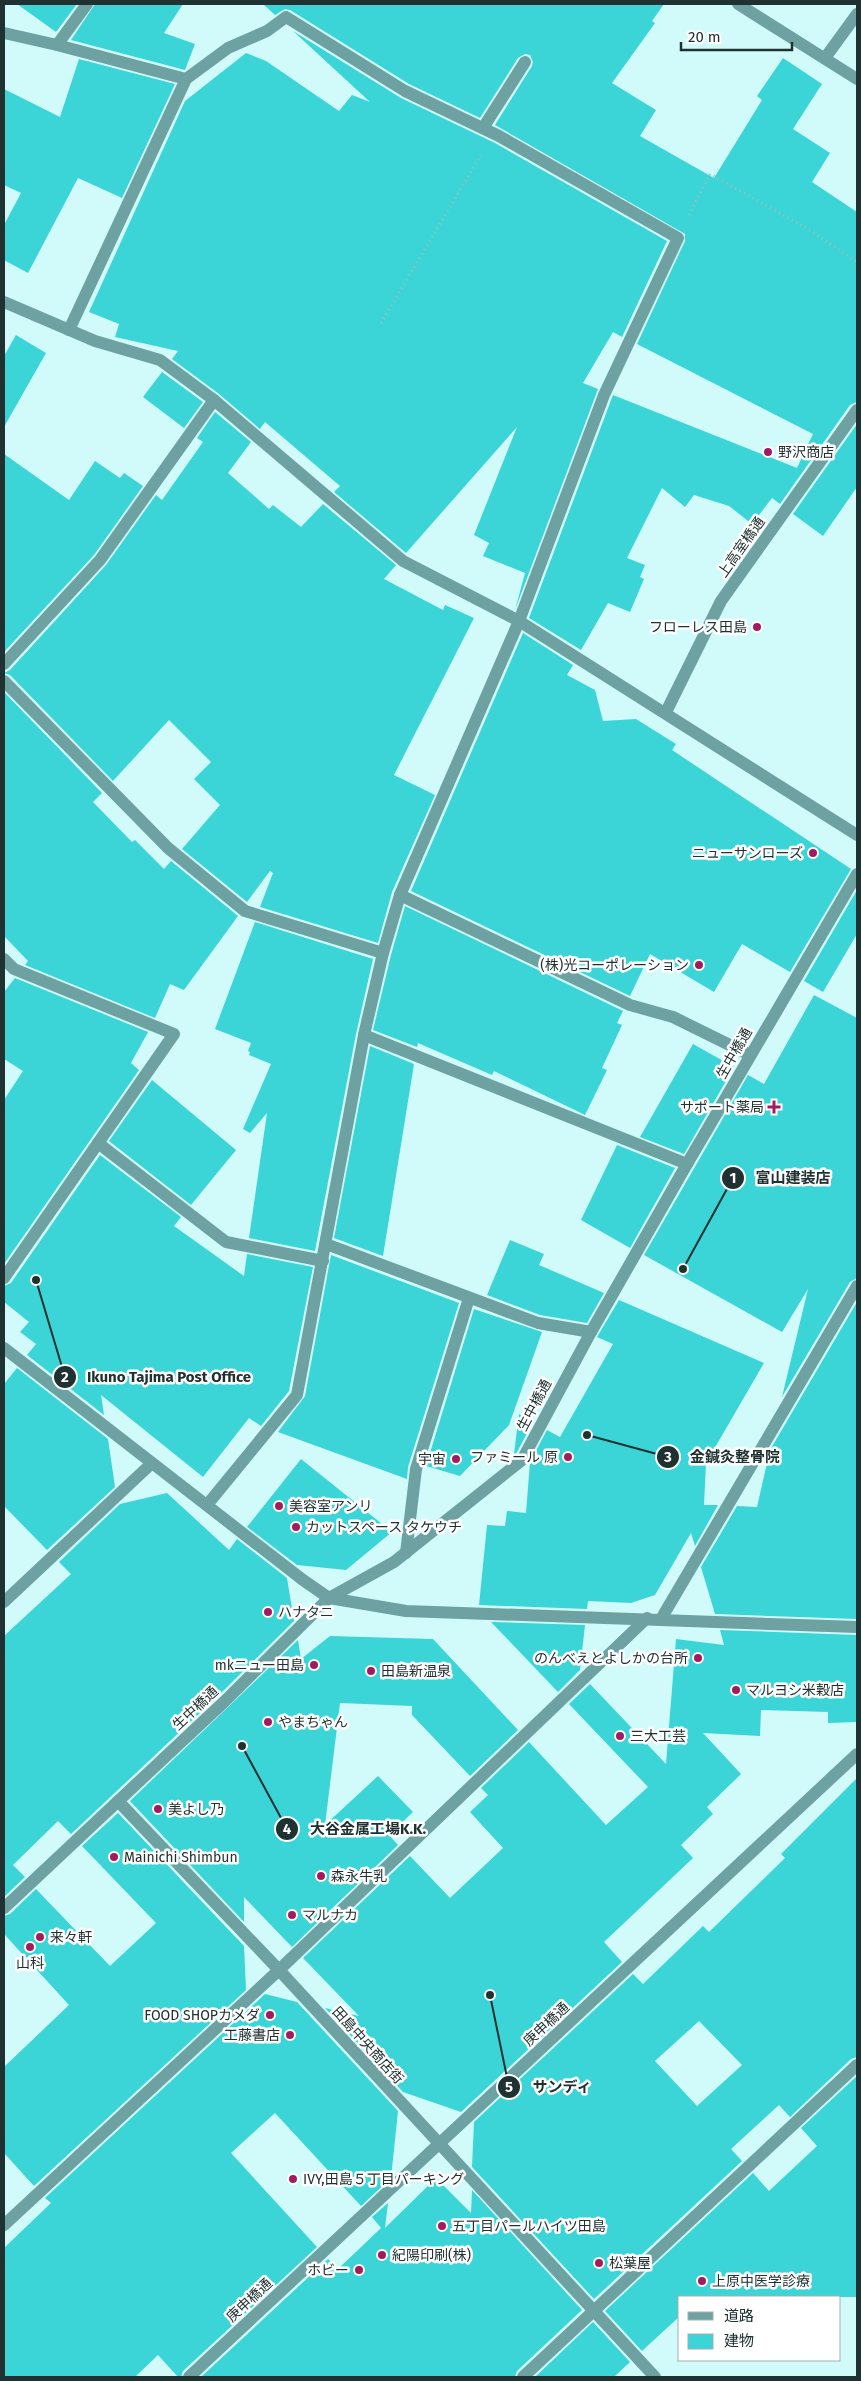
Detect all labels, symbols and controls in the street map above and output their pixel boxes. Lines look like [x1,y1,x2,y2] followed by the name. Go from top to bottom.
[681,20,792,52] scale bar
[688,28,721,46] text: 20 m
[778,444,834,461] place label: 野沢商店
[762,446,774,458] marker: 野沢商店
[714,514,768,581] street label: 上高室橋通
[649,619,747,636] place label: フローレス田島
[751,621,763,633] marker: フローレス田島
[692,845,803,862] place label: ニューサンローズ
[807,847,819,859] marker: ニューサンローズ
[540,957,689,974] place label: (株)光コーポレーション
[693,959,705,971] marker: (株)光コーポレーション
[713,1025,756,1082] street label: 生中橋通
[680,1099,764,1116] place label: サポート薬局
[768,1101,780,1113] marker: サポート薬局
[720,1163,840,1193] callout: 富山建装店
[730,1169,736,1187] text: 1
[755,1169,831,1187] text: 富山建装店
[52,1362,262,1392] callout: Ikuno Tajima Post Office
[61,1368,69,1386] text: 2
[87,1368,251,1386] text: Ikuno Tajima Post Office
[514,1377,555,1434] street label: 生中橋通
[655,1442,790,1472] callout: 金鍼灸整骨院
[663,1448,672,1466] text: 3
[690,1448,780,1466] text: 金鍼灸整骨院
[470,1449,558,1466] place label: ファミール 原
[418,1451,446,1468] place label: 宇宙
[562,1451,574,1463] marker: ファミール 原
[450,1453,462,1465] marker: 宇宙
[289,1498,372,1515] place label: 美容室アンリ
[273,1500,285,1512] marker: 美容室アンリ
[306,1519,462,1536] place label: カットスペース タケウチ
[290,1521,302,1533] marker: カットスペース タケウチ
[278,1604,334,1621] place label: ハナタニ
[262,1606,274,1618] marker: ハナタニ
[534,1650,688,1667] place label: のんべえとよしかの台所
[692,1652,704,1664] marker: のんべえとよしかの台所
[215,1657,304,1674] place label: mkニュー田島
[308,1659,320,1671] marker: mkニュー田島
[381,1663,451,1680] place label: 田島新温泉
[365,1665,377,1677] marker: 田島新温泉
[746,1682,844,1699] place label: マルヨシ米穀店
[169,1683,222,1734] street label: 生中橋通
[730,1684,742,1696] marker: マルヨシ米穀店
[278,1714,348,1731] place label: やまちゃん
[262,1716,274,1728] marker: やまちゃん
[630,1728,686,1745] place label: 三大工芸
[614,1730,626,1742] marker: 三大工芸
[168,1801,224,1818] place label: 美よし乃
[152,1803,164,1815] marker: 美よし乃
[275,1814,436,1844] callout: 大谷金属工場K.K.
[283,1820,292,1838] text: 4
[310,1820,426,1838] text: 大谷金属工場K.K.
[124,1849,238,1866] place label: Mainichi Shimbun
[108,1851,120,1863] marker: Mainichi Shimbun
[331,1868,387,1885] place label: 森永牛乳
[315,1870,327,1882] marker: 森永牛乳
[302,1907,358,1924] place label: マルナカ
[286,1909,298,1921] marker: マルナカ
[50,1929,92,1946] place label: 来々軒
[34,1931,46,1943] marker: 来々軒
[24,1941,36,1953] marker: 山科
[16,1955,44,1972] place label: 山科
[520,1999,573,2050] street label: 庚申橋通
[329,2003,407,2087] street label: 田島中央商店街
[144,2007,260,2024] place label: FOOD SHOPカメダ
[264,2009,276,2021] marker: FOOD SHOPカメダ
[224,2027,280,2044] place label: 工藤書店
[284,2029,296,2041] marker: 工藤書店
[497,2072,602,2102] callout: サンディ
[505,2078,513,2096] text: 5
[533,2078,591,2096] text: サンディ
[303,2171,464,2188] place label: IVY,田島５丁目パーキング
[287,2173,299,2185] marker: IVY,田島５丁目パーキング
[452,2218,606,2235] place label: 五丁目パールハイツ田島
[436,2220,448,2232] marker: 五丁目パールハイツ田島
[392,2247,471,2264] place label: 紀陽印刷(株)
[376,2249,388,2261] marker: 紀陽印刷(株)
[609,2255,651,2272] place label: 松葉屋
[593,2257,605,2269] marker: 松葉屋
[307,2262,349,2279] place label: ホビー
[353,2264,365,2276] marker: ホビー
[712,2273,810,2290] place label: 上原中医学診療
[223,2275,276,2326] street label: 庚申橋通
[696,2275,708,2287] marker: 上原中医学診療
[678,2296,841,2361] legend
[724,2307,754,2325] text: 道路
[724,2332,754,2350] text: 建物

